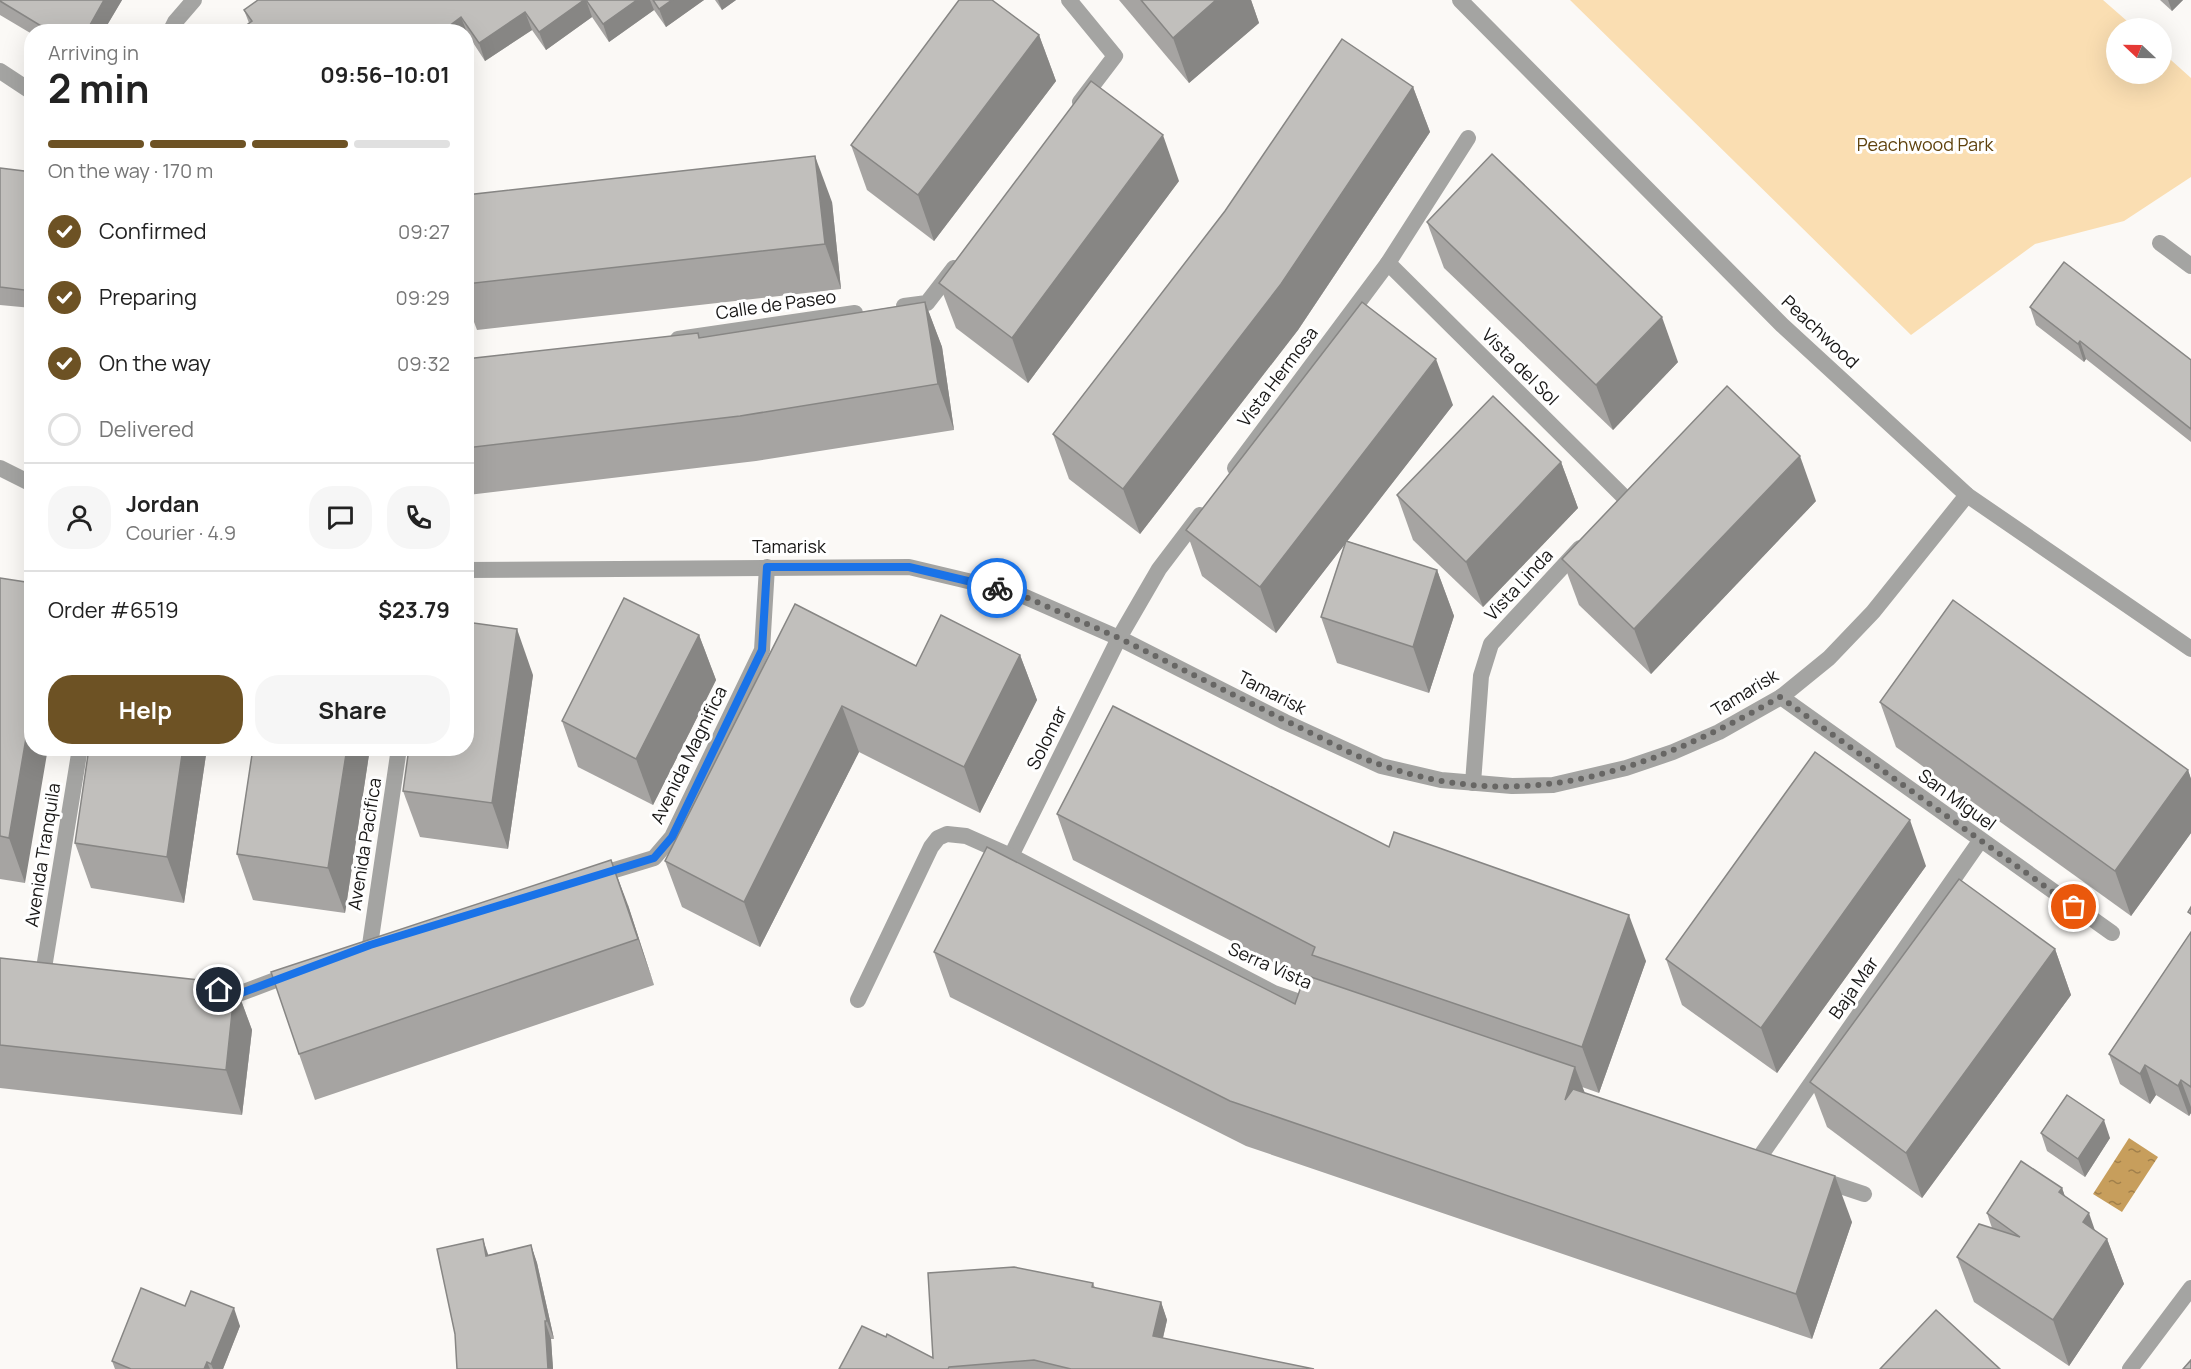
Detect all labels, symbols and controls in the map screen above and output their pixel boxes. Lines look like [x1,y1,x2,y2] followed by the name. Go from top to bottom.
[2106,18,2172,84] north arrow
[2106,18,2172,84] map controls
[48,39,139,66] text: Arriving in
[320,60,450,90] text: 09:56–10:01
[48,61,149,115] text: 2 min
[1857,132,1994,156] park label: Peachwood Park
[48,157,213,184] text: On the way · 170 m
[48,215,81,248] icon: check
[99,216,207,246] text: Confirmed
[398,218,450,245] text: 09:27
[48,281,81,314] icon: check
[99,282,197,312] text: Preparing
[396,284,450,311] text: 09:29
[714,284,838,324] street label: Calle de Paseo
[1777,289,1864,373] street label: Peachwood
[1232,321,1323,431] street label: Vista Hermosa
[1477,322,1565,410] street label: Vista del Sol
[48,347,81,380] icon: check
[99,348,211,378] text: On the way
[397,350,450,377] text: 09:32
[99,414,194,444] text: Delivered
[48,486,111,549] button: person
[309,486,372,549] button: chat
[387,486,450,549] button: phone
[126,489,199,519] text: Jordan
[126,519,236,546] text: Courier · 4.9
[752,534,827,558] street label: Tamarisk
[1479,543,1558,625] street label: Vista Linda
[967,558,1027,618] courier
[981,572,1014,605] icon: bike
[48,595,179,625] text: Order #6519
[378,595,450,625] text: $23.79
[1707,662,1783,721] street label: Tamarisk
[1234,665,1312,720] street label: Tamarisk
[48,675,243,744] button: Help
[255,675,450,744] button: Share
[644,682,732,827] street label: Avenida Magnifica
[1020,701,1072,774] street label: Solomar
[1914,763,2001,836] street label: San Miguel
[342,776,386,912] street label: Avenida Pacifica
[19,781,65,928] street label: Avenida Tranquila
[2048,881,2099,932] pin
[2057,890,2090,923] icon: bag
[1225,936,1316,994] street label: Serra Vista
[1823,951,1884,1023] street label: Baja Mar
[193,964,244,1015] pin
[202,973,235,1006] icon: home

